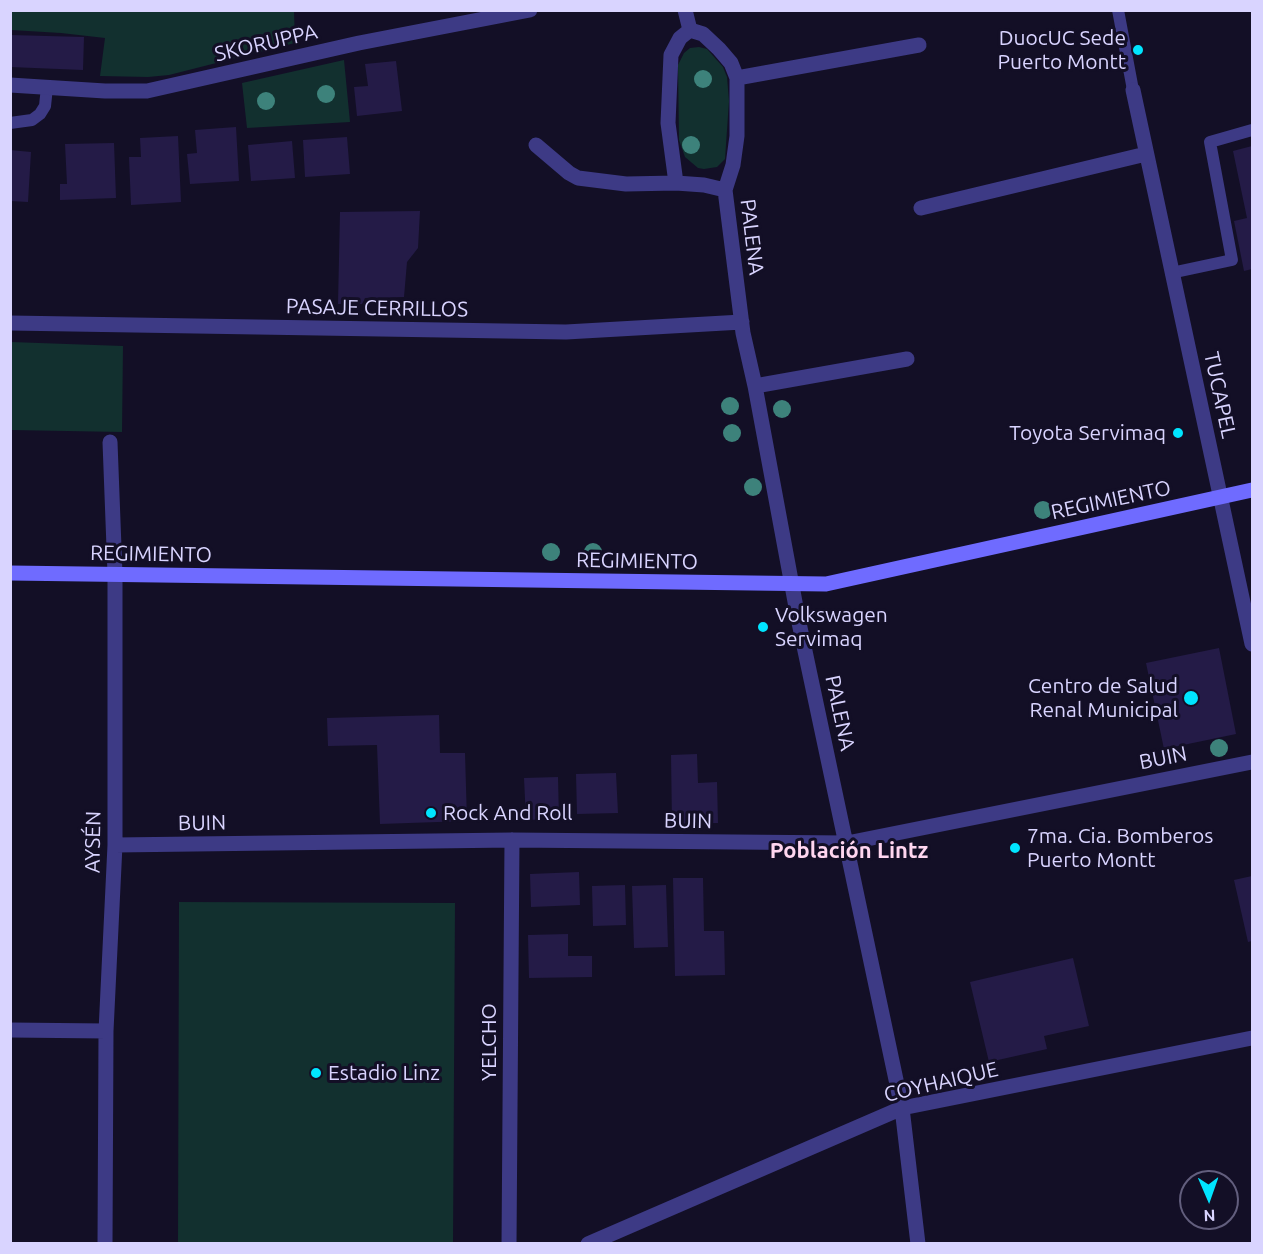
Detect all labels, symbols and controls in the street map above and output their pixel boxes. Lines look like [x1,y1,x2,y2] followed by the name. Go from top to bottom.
[212,19,320,67] street label: SKORUPPA
[998,25,1126,75] place label: DuocUC Sede Puerto Montt
[1131,43,1145,57] marker: DuocUC Sede Puerto Montt
[735,198,769,276] street label: PALENA
[286,294,468,322] street label: PASAJE CERRILLOS
[1199,349,1241,441] street label: TUCAPEL
[1009,420,1166,446] place label: Toyota Servimaq
[1171,426,1185,440] marker: Toyota Servimaq
[1049,475,1173,525] street label: REGIMIENTO
[90,540,212,568] street label: REGIMIENTO
[576,547,698,575] street label: REGIMIENTO
[775,602,888,652] place label: Volkswagen Servimaq
[756,620,770,634] marker: Volkswagen Servimaq
[820,673,860,753] street label: PALENA
[1028,673,1178,723] place label: Centro de Salud Renal Municipal
[1182,689,1200,707] marker: Centro de Salud Renal Municipal
[1137,741,1189,775] street label: BUIN
[443,800,573,826] place label: Rock And Roll
[424,806,438,820] marker: Rock And Roll
[664,808,712,834] street label: BUIN
[178,810,226,836] street label: BUIN
[80,811,106,873] street label: AYSÉN
[1027,823,1213,873] place label: 7ma. Cia. Bomberos Puerto Montt
[770,838,928,864] district label: Población Lintz
[1008,841,1022,855] marker: 7ma. Cia. Bomberos Puerto Montt
[476,1003,502,1081] street label: YELCHO
[881,1057,1001,1107] street label: COYHAIQUE
[328,1060,440,1086] place label: Estadio Linz
[309,1066,323,1080] marker: Estadio Linz
[1179,1170,1239,1230] north arrow
[1203,1207,1216,1225] text: N

